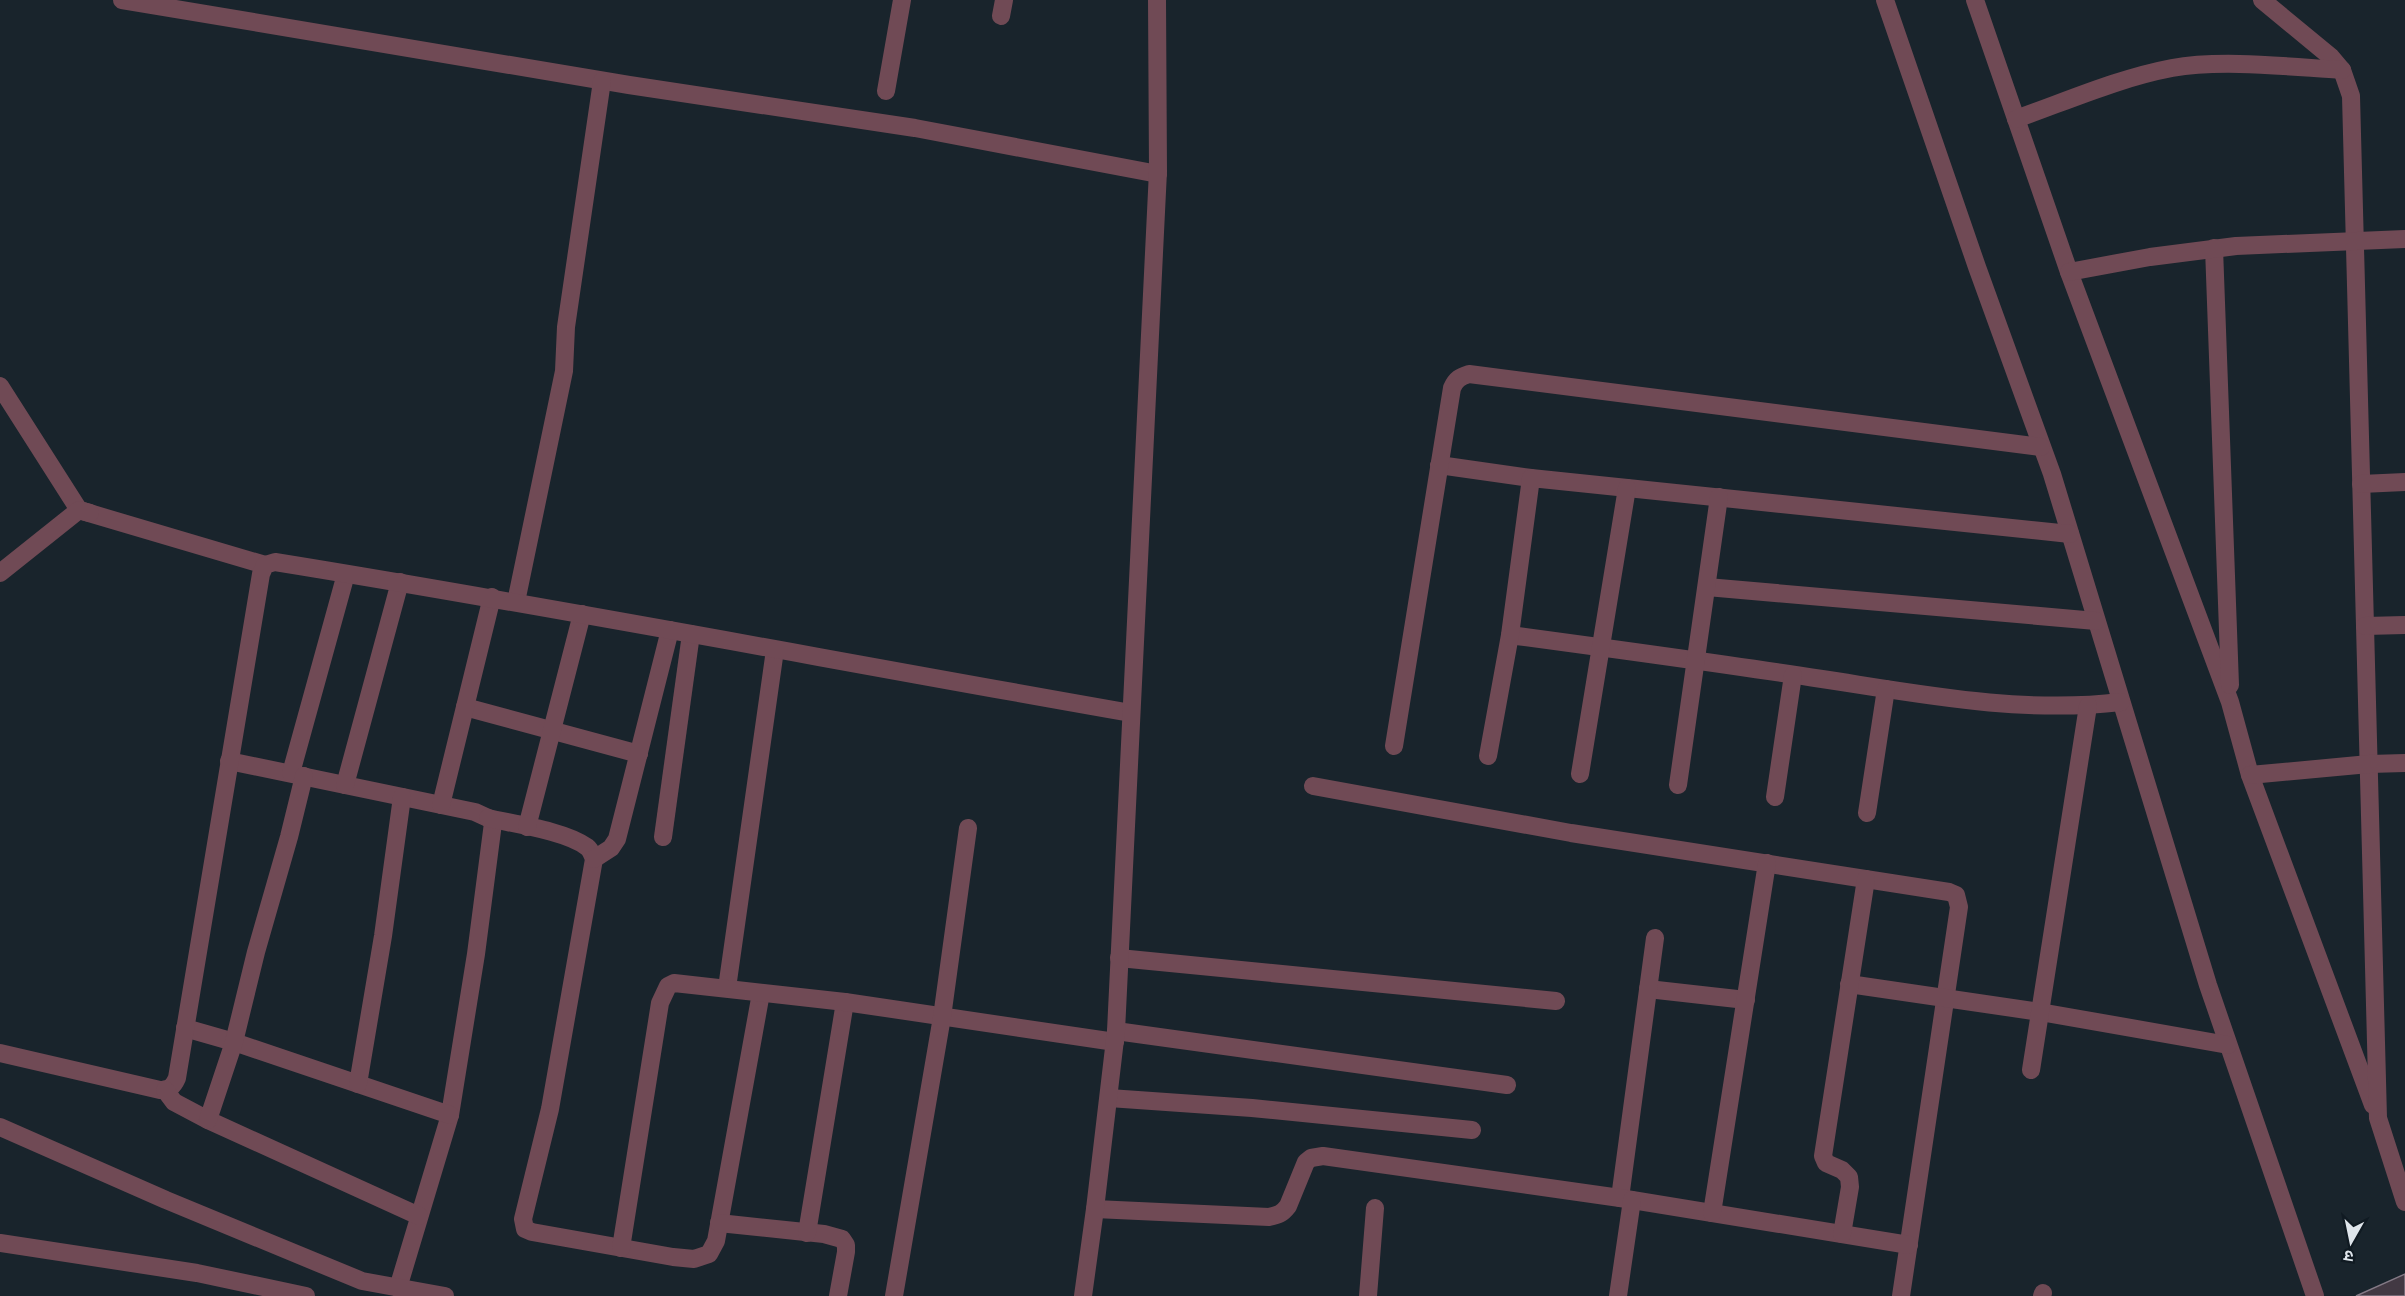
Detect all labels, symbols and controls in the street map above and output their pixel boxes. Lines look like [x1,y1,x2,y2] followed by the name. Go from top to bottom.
[2321,1212,2381,1272] north arrow
[2342,1246,2355,1266] text: उ

